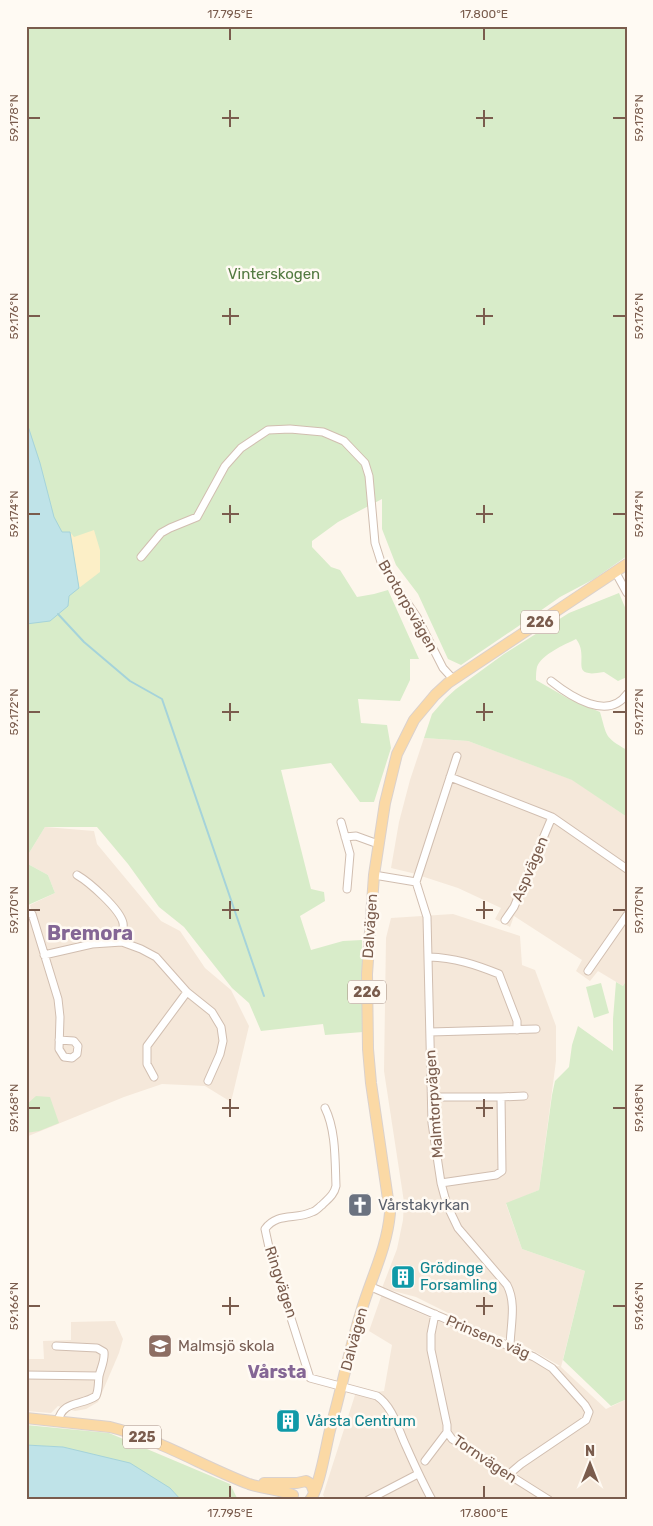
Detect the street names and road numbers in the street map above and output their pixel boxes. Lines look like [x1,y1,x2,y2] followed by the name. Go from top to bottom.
[374,557,442,655] street label: Brotorpsvägen
[521,610,559,634] road number: 226
[508,834,552,904] street label: Aspvägen
[359,893,381,959] street label: Dalvägen
[348,980,386,1004] road number: 226
[421,1049,447,1159] street label: Malmtorpvägen
[261,1244,301,1320] street label: Ringvägen
[337,1305,371,1373] street label: Dalvägen
[443,1311,533,1363] street label: Prinsens väg
[123,1425,161,1448] road number: 225
[450,1431,520,1487] street label: Tornvägen

